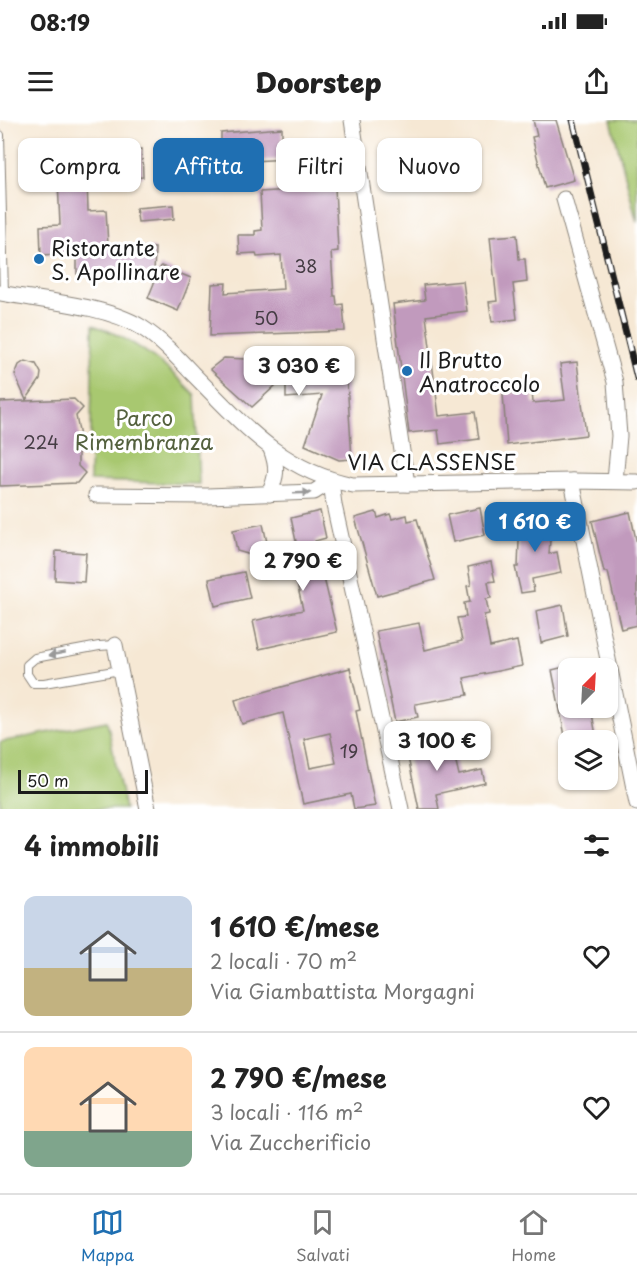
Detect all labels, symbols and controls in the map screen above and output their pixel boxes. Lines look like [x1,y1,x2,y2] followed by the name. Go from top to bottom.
[30,5,90,38] text: 08:19
[255,61,382,102] text: Doorstep
[24,65,57,98] icon: menu
[580,65,613,98] icon: share
[18,138,141,192] chip: Compra
[153,138,264,192] chip: Affitta
[276,138,365,192] chip: Filtri
[377,138,482,192] chip: Nuovo
[51,231,180,287] place label: Ristorante S. Apollinare
[32,252,46,266] marker: Ristorante S. Apollinare
[294,252,318,279] house number: 38
[254,304,278,331] house number: 50
[419,343,540,399] place label: Il Brutto Anatroccolo
[244,346,354,397] pin: 3 030 €
[258,350,340,380] text: 3 030 €
[400,364,414,378] marker: Il Brutto Anatroccolo
[75,401,213,457] park label: Parco Rimembranza
[23,428,59,455] house number: 224
[347,445,517,477] street label: VIA CLASSENSE
[292,488,311,497] one-way arrow
[480,502,590,553] pin: 1 610 €
[499,506,571,536] text: 1 610 €
[248,541,358,592] pin: 2 790 €
[264,545,342,575] text: 2 790 €
[47,650,66,659] one-way arrow
[558,658,618,718] north arrow
[558,658,618,790] map controls
[382,721,492,772] pin: 3 100 €
[398,725,476,755] text: 3 100 €
[558,730,618,790] button: layers
[340,737,358,764] house number: 19
[18,767,148,794] scale bar
[27,768,68,792] text: 50 m
[24,826,159,865] text: 4 immobili
[580,829,613,862] icon: filters
[210,907,379,946] text: 1 610 €/mese
[72,920,144,992] icon: home
[580,940,613,973] icon: heart
[210,946,357,976] text: 2 locali · 70 m²
[210,976,475,1006] text: Via Giambattista Morgagni
[210,1058,387,1097] text: 2 790 €/mese
[72,1071,144,1143] icon: home
[580,1091,613,1124] icon: heart
[210,1097,363,1127] text: 3 locali · 116 m²
[210,1127,371,1157] text: Via Zuccherificio
[81,1206,134,1266] tab: Mappa
[296,1206,350,1266] tab: Salvati
[512,1206,556,1266] tab: Home

